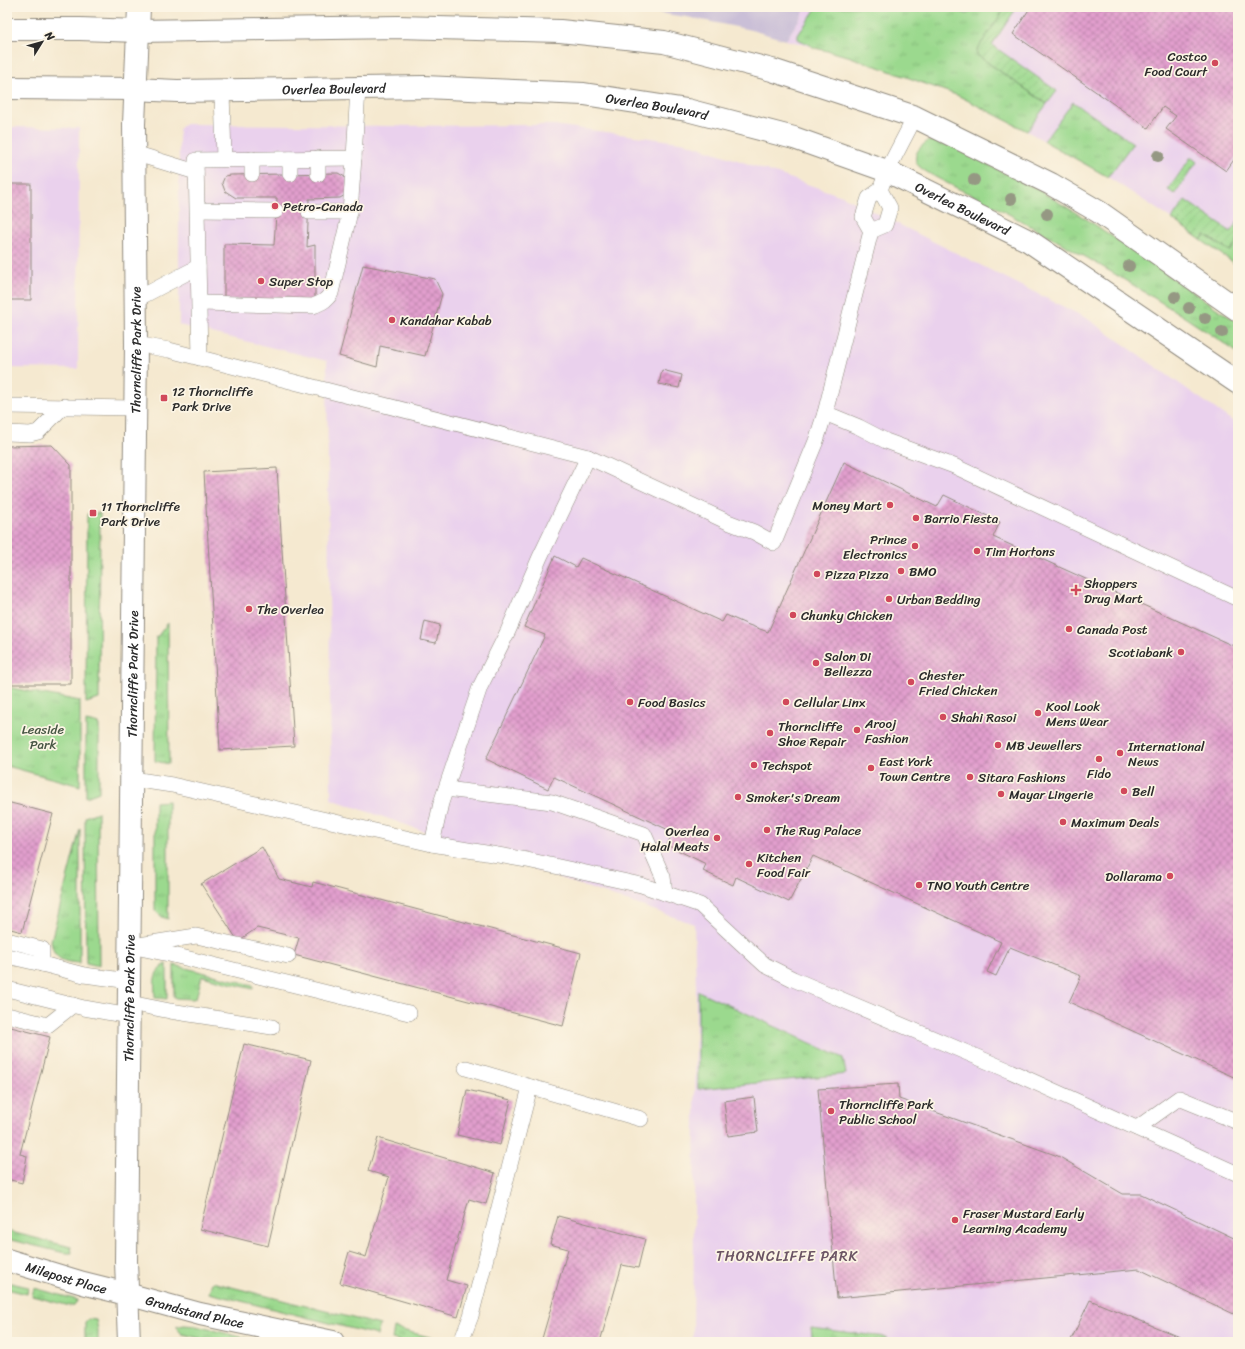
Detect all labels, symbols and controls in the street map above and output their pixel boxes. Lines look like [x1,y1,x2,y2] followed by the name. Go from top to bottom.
[22,22,62,62] north arrow
[39,27,60,45] text: N
[1144,45,1208,83] place label: Costco Food Court
[1210,58,1220,68] marker: Costco Food Court
[282,77,387,101] street label: Overlea Boulevard
[604,87,711,127] street label: Overlea Boulevard
[911,176,1015,242] street label: Overlea Boulevard
[283,195,363,218] place label: Petro-Canada
[270,201,280,211] marker: Petro-Canada
[269,270,333,293] place label: Super Stop
[256,276,266,286] marker: Super Stop
[124,286,148,414] street label: Thorncliffe Park Drive
[400,309,492,332] place label: Kandahar Kabab
[387,315,397,325] marker: Kandahar Kabab
[172,380,253,418] place label: 12 Thorncliffe Park Drive
[159,393,169,403] marker: 12 Thorncliffe Park Drive
[812,494,882,517] place label: Money Mart
[101,495,180,533] place label: 11 Thorncliffe Park Drive
[885,500,895,510] marker: Money Mart
[924,507,999,530] place label: Barrio Fiesta
[88,508,98,518] marker: 11 Thorncliffe Park Drive
[911,513,921,523] marker: Barrio Fiesta
[843,528,908,566] place label: Prince Electronics
[985,540,1055,563] place label: Tim Hortons
[910,541,920,551] marker: Prince Electronics
[972,546,982,556] marker: Tim Hortons
[909,560,937,583] place label: BMO
[825,563,889,586] place label: Pizza Pizza
[896,566,906,576] marker: BMO
[812,569,822,579] marker: Pizza Pizza
[1084,572,1143,610] place label: Shoppers Drug Mart
[1071,585,1081,595] marker: Shoppers Drug Mart
[897,588,981,611] place label: Urban Bedding
[884,594,894,604] marker: Urban Bedding
[257,598,325,621] place label: The Overlea
[244,604,254,614] marker: The Overlea
[801,604,893,627] place label: Chunky Chicken
[121,610,145,738] street label: Thorncliffe Park Drive
[788,610,798,620] marker: Chunky Chicken
[1077,618,1148,641] place label: Canada Post
[1064,624,1074,634] marker: Canada Post
[1109,641,1173,664] place label: Scotiabank
[824,645,872,683] place label: Salon Di Bellezza
[1176,647,1186,657] marker: Scotiabank
[811,658,821,668] marker: Salon Di Bellezza
[919,664,998,702] place label: Chester Fried Chicken
[906,677,916,687] marker: Chester Fried Chicken
[638,691,706,714] place label: Food Basics
[794,691,866,714] place label: Cellular Linx
[1046,695,1109,733] place label: Kool Look Mens Wear
[625,697,635,707] marker: Food Basics
[781,697,791,707] marker: Cellular Linx
[951,706,1017,729] place label: Shahi Rasoi
[1033,708,1043,718] marker: Kool Look Mens Wear
[864,712,909,750] place label: Arooj Fashion
[938,712,948,722] marker: Shahi Rasoi
[778,715,847,753] place label: Thorncliffe Shoe Repair
[22,718,64,756] park label: Leaside Park
[852,725,862,735] marker: Arooj Fashion
[765,728,775,738] marker: Thorncliffe Shoe Repair
[1006,734,1082,757] place label: MB Jewellers
[1127,735,1205,773] place label: International News
[993,740,1003,750] marker: MB Jewellers
[1115,748,1125,758] marker: International News
[879,750,950,788] place label: East York Town Centre
[762,754,813,777] place label: Techspot
[1094,754,1104,764] marker: Fido
[749,760,759,770] marker: Techspot
[1087,762,1111,785] place label: Fido
[866,763,876,773] marker: East York Town Centre
[978,766,1066,789] place label: Sitara Fashions
[965,772,975,782] marker: Sitara Fashions
[1132,780,1155,803] place label: Bell
[1009,783,1093,806] place label: Mayar Lingerie
[746,786,840,809] place label: Smoker's Dream
[1119,786,1129,796] marker: Bell
[996,789,1006,799] marker: Mayar Lingerie
[733,792,743,802] marker: Smoker's Dream
[1071,811,1159,834] place label: Maximum Deals
[1058,817,1068,827] marker: Maximum Deals
[775,819,862,842] place label: The Rug Palace
[641,820,710,858] place label: Overlea Halal Meats
[762,825,772,835] marker: The Rug Palace
[712,833,722,843] marker: Overlea Halal Meats
[757,846,811,884] place label: Kitchen Food Fair
[744,859,754,869] marker: Kitchen Food Fair
[1105,865,1162,888] place label: Dollarama
[1165,871,1175,881] marker: Dollarama
[927,874,1030,897] place label: TNO Youth Centre
[914,880,924,890] marker: TNO Youth Centre
[117,934,142,1062] street label: Thorncliffe Park Drive
[839,1093,934,1131] place label: Thorncliffe Park Public School
[826,1106,836,1116] marker: Thorncliffe Park Public School
[963,1202,1084,1240] place label: Fraser Mustard Early Learning Academy
[950,1215,960,1225] marker: Fraser Mustard Early Learning Academy
[716,1244,858,1269] district label: THORNCLIFFE PARK
[23,1255,110,1301] street label: Milepost Place
[143,1289,247,1335] street label: Grandstand Place

